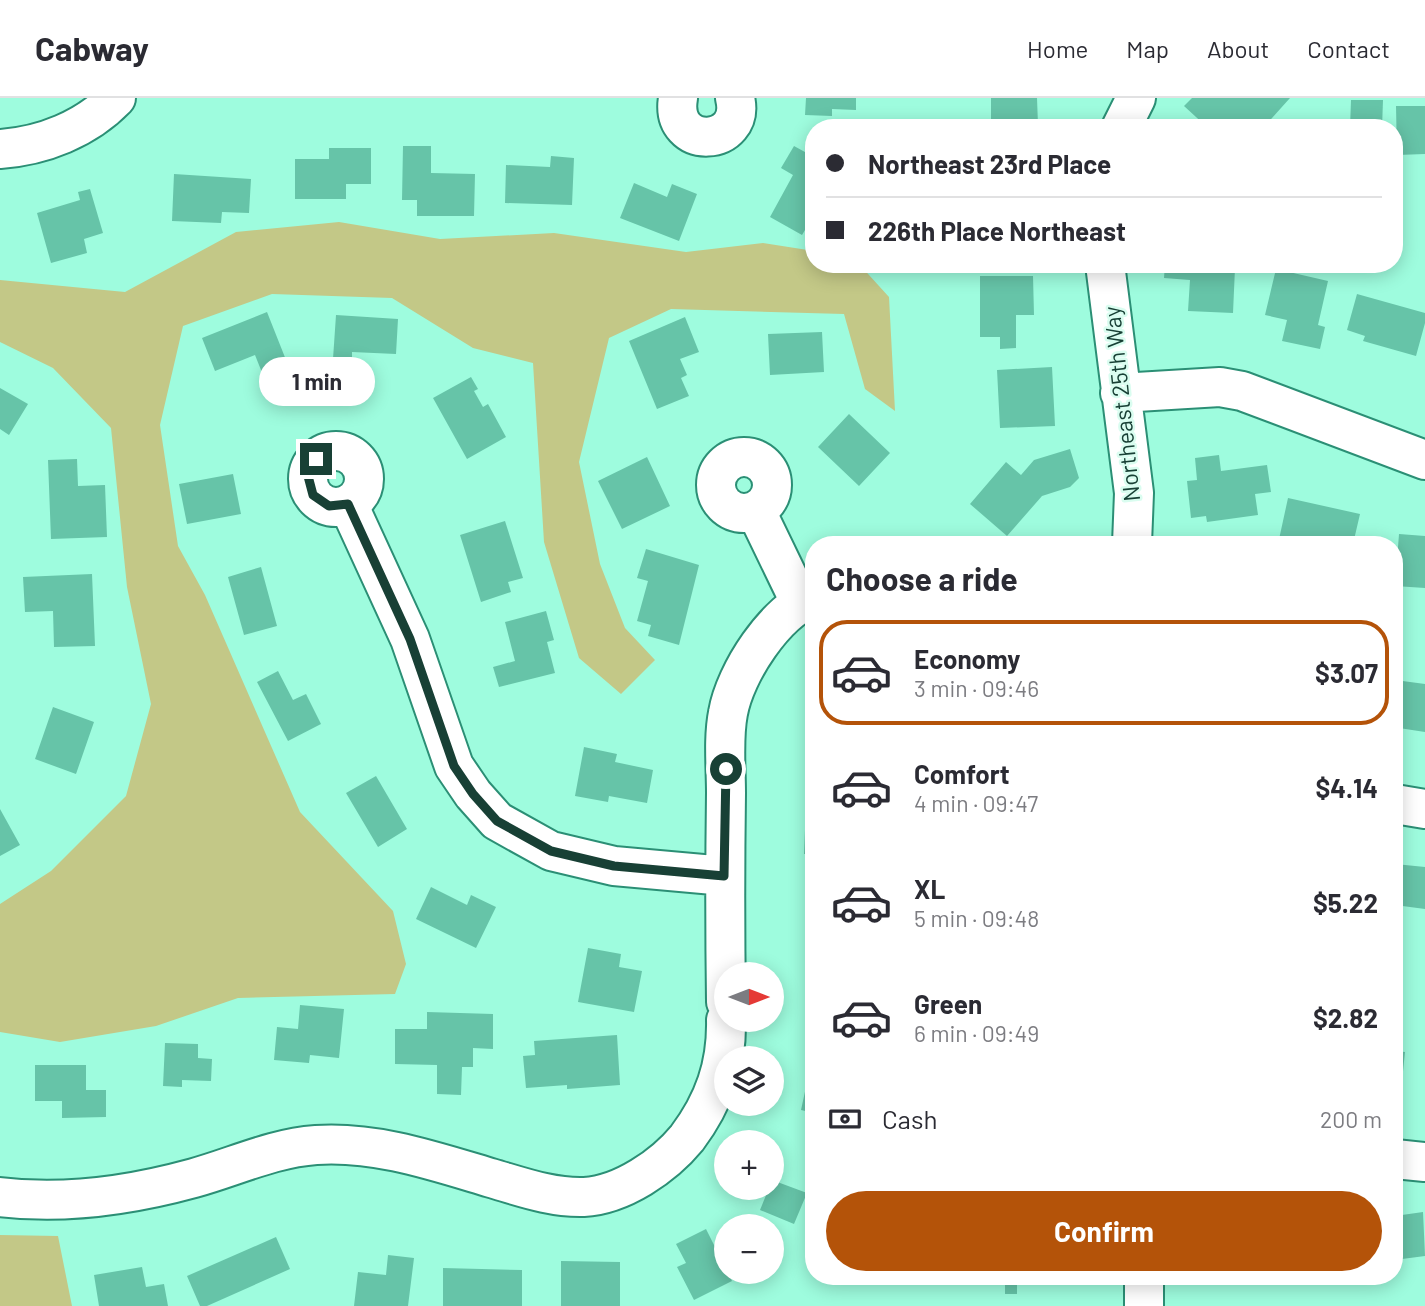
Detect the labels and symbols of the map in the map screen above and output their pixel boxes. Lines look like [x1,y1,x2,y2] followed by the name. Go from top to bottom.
[1097,305,1145,503] street label: Northeast 25th Way
[258,358,374,406] callout: 1 min
[300,443,332,475] route end
[710,753,742,785] route start
[714,962,784,1032] north arrow

